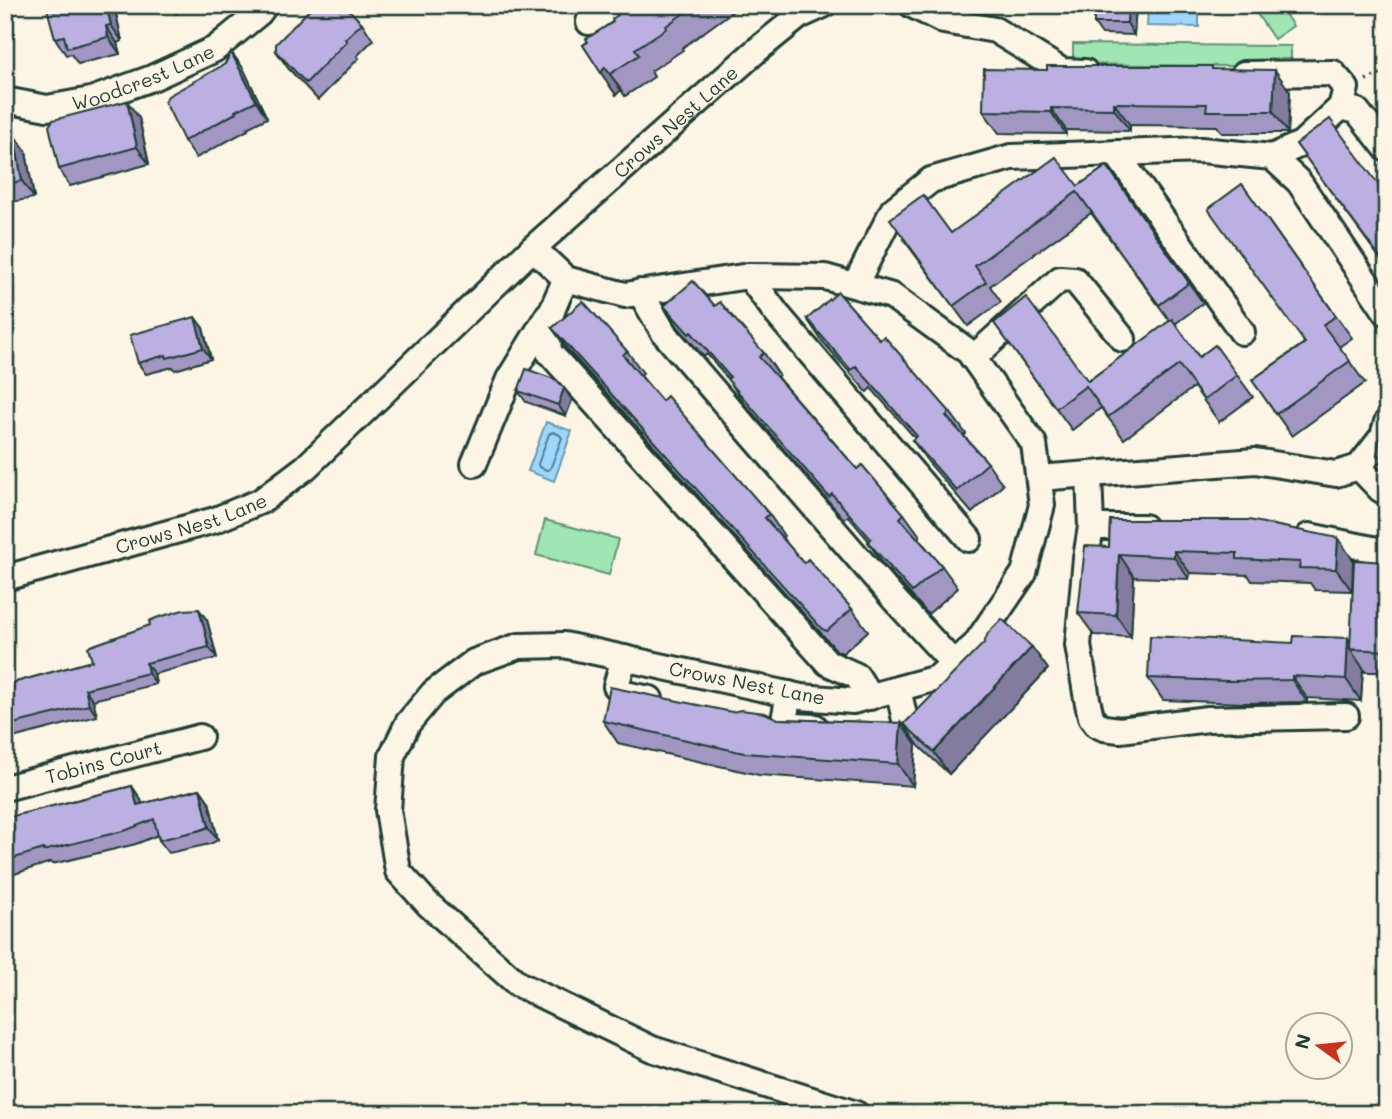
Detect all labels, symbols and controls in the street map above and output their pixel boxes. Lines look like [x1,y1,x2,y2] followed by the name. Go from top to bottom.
[70,38,218,115] street label: Woodcrest Lane
[608,60,743,183] street label: Crows Nest Lane
[112,487,271,559] street label: Crows Nest Lane
[667,655,827,710] street label: Crows Nest Lane
[43,735,164,789] street label: Tobins Court
[1284,1010,1354,1080] north arrow
[1288,1031,1316,1052] text: N

